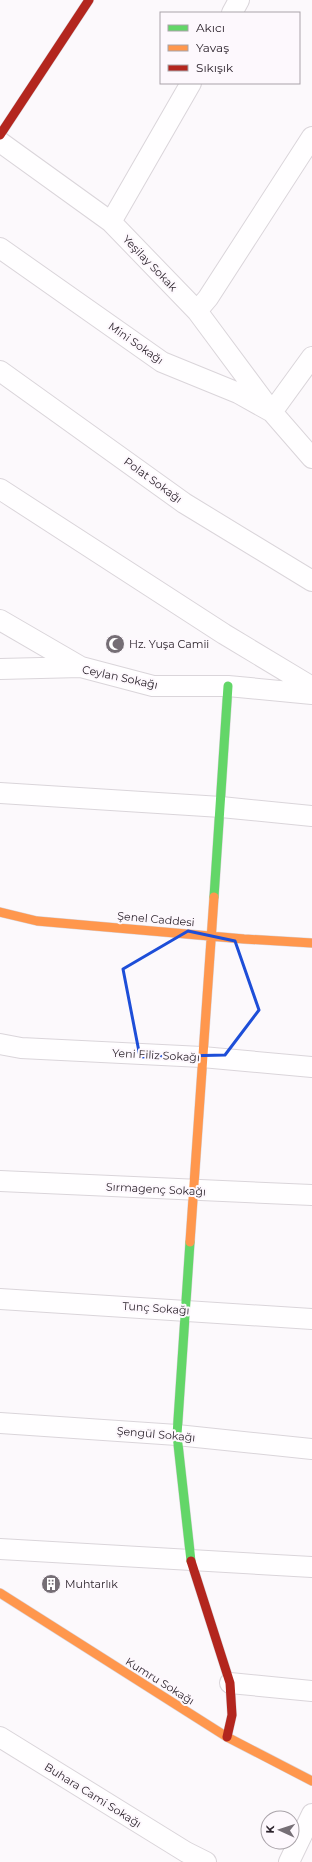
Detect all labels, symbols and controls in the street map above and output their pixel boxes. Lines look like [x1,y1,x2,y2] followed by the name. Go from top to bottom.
[160,12,300,84] legend
[196,20,225,35] text: Akıcı
[196,40,229,55] text: Yavaş
[196,60,234,75] text: Sıkışık
[120,232,181,294] street label: Yeşilay Sokak
[106,319,166,367] street label: Mini Sokağı
[121,454,185,506] street label: Polat Sokağı
[104,633,126,655] mosque icon: Hz. Yuşa Camii
[129,637,209,651] place label: Hz. Yuşa Camii
[81,662,159,692] street label: Ceylan Sokağı
[117,909,195,929] street label: Şenel Caddesi
[112,1046,200,1064] street label: Yeni Filiz Sokağı
[106,1179,206,1199] street label: Sırmagenç Sokağı
[122,1299,190,1317] street label: Tunç Sokağı
[116,1424,196,1444] street label: Şengül Sokağı
[40,1573,62,1595] building icon: Muhtarlık
[65,1577,118,1591] place label: Muhtarlık
[123,1654,197,1708] street label: Kumru Sokağı
[42,1759,144,1831] street label: Buhara Cami Sokağı
[260,1810,300,1850] north arrow
[263,1824,277,1834] text: K

